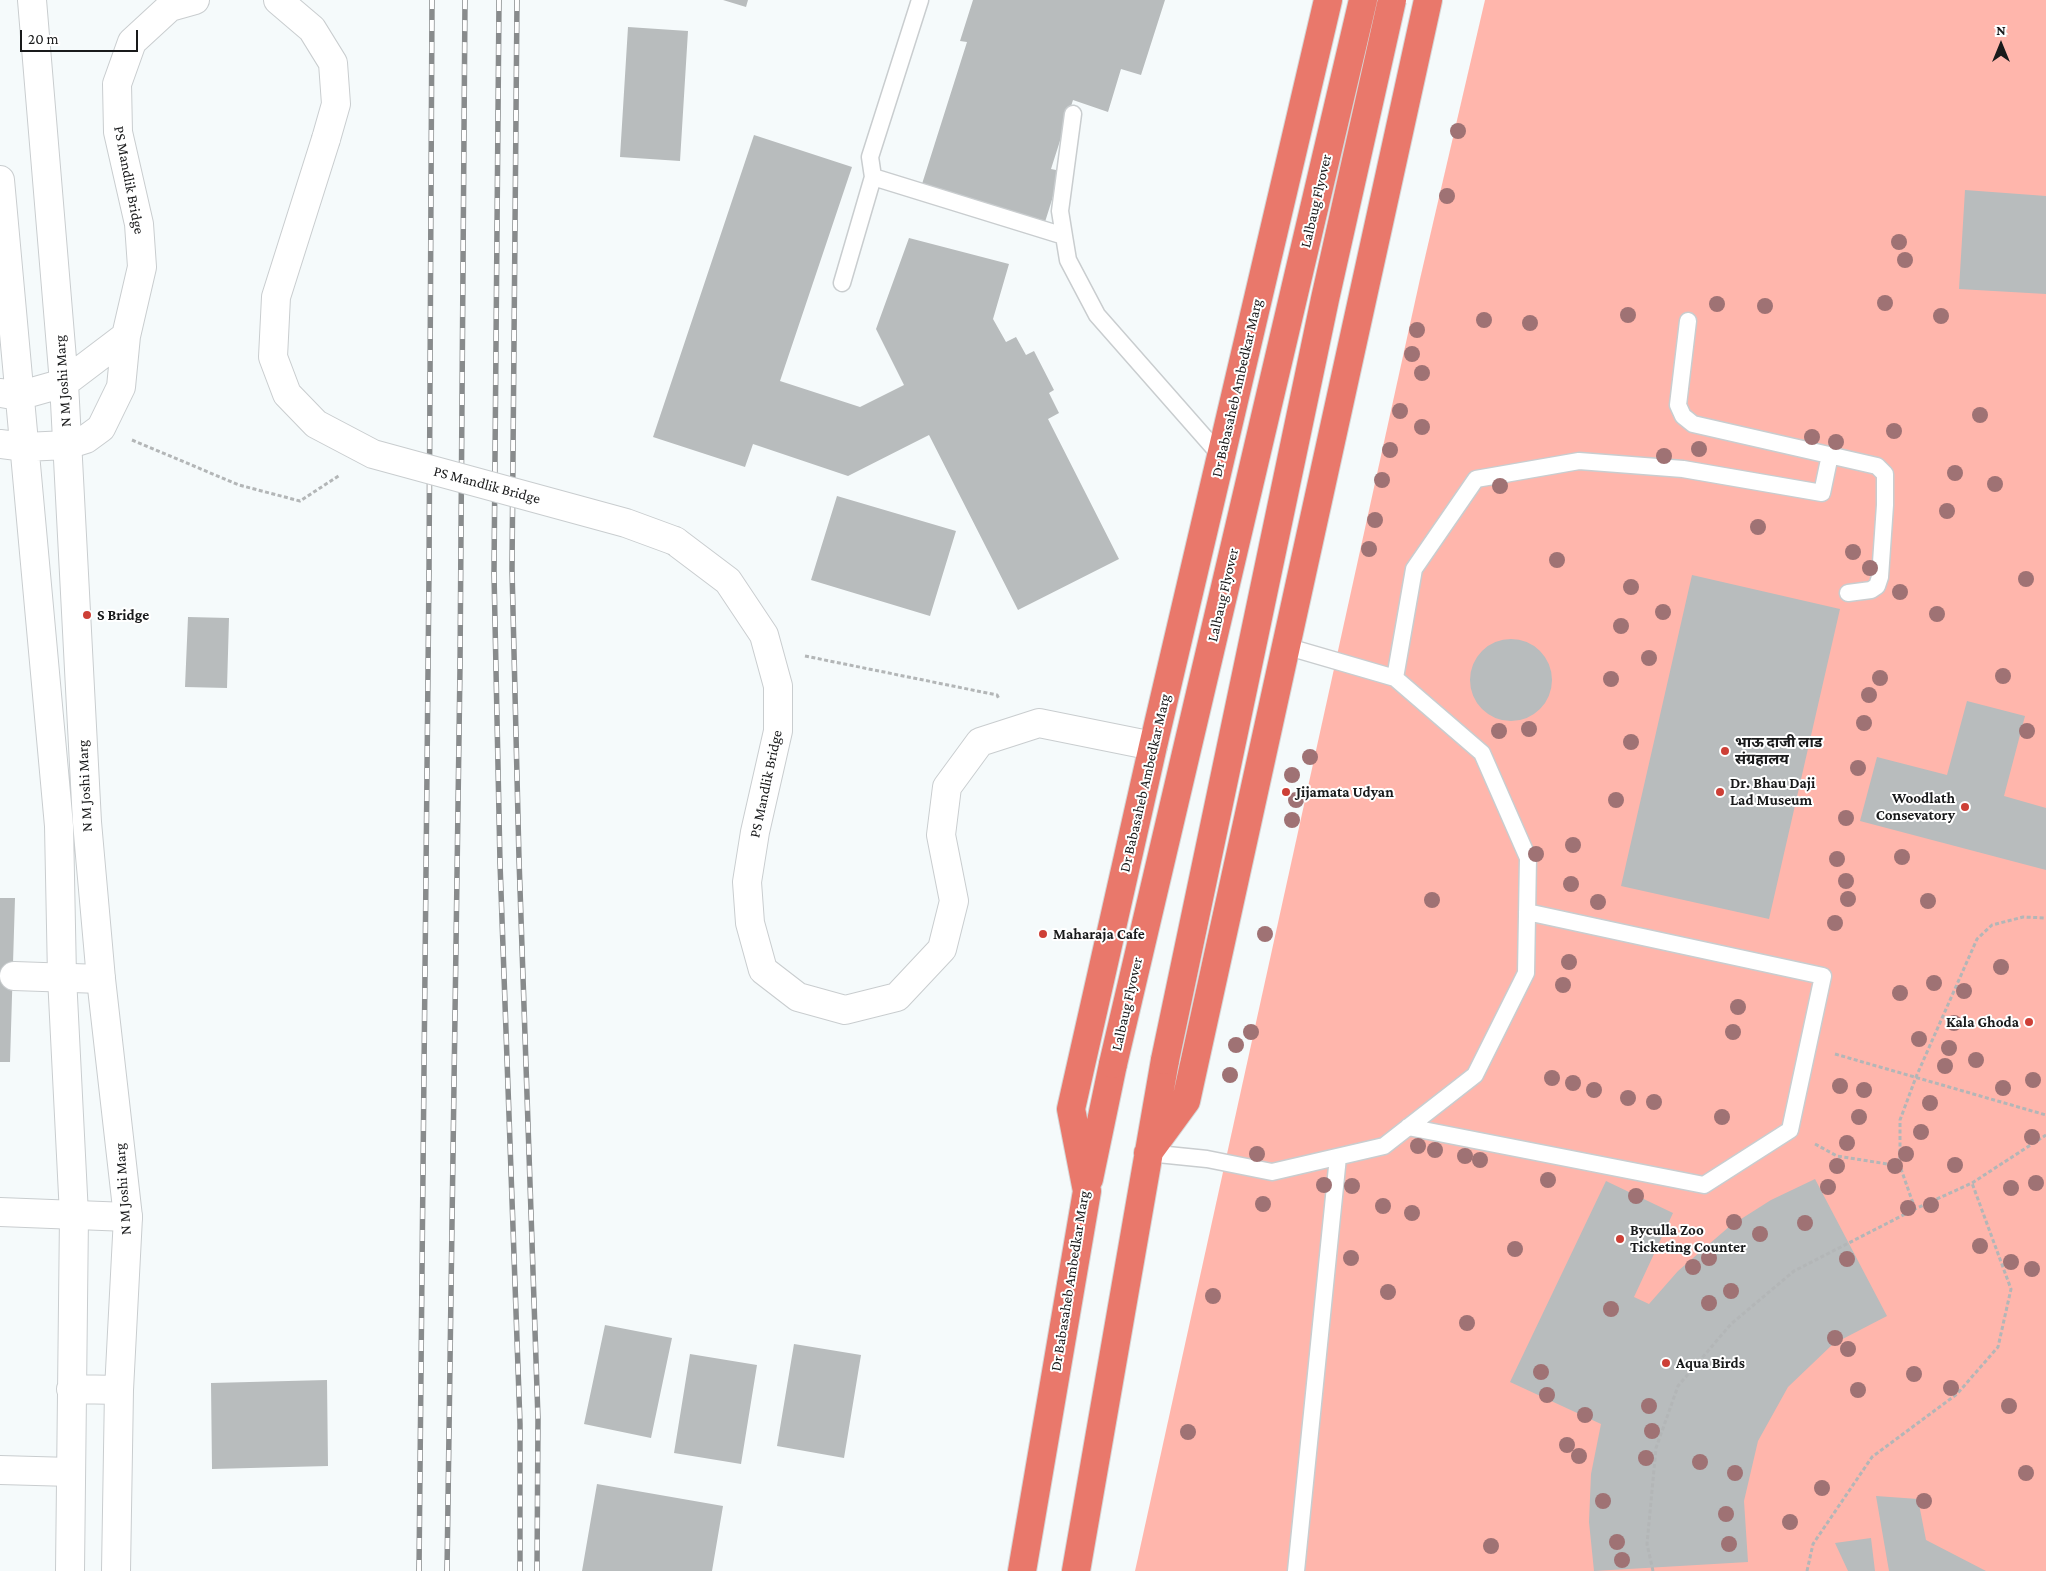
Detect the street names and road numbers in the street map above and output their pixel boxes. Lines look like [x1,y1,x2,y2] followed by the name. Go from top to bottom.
[110,124,148,236] street label: PS Mandlik Bridge
[1297,153,1335,249] street label: Lalbaug Flyover
[1208,297,1266,479] street label: Dr Babasaheb Ambedkar Marg
[51,334,75,428] street label: N M Joshi Marg
[432,462,542,508] street label: PS Mandlik Bridge
[1204,547,1242,643] street label: Lalbaug Flyover
[1116,692,1174,874] street label: Dr Babasaheb Ambedkar Marg
[746,728,786,840] street label: PS Mandlik Bridge
[74,739,96,833] street label: N M Joshi Marg
[1108,956,1146,1052] street label: Lalbaug Flyover
[111,1142,135,1236] street label: N M Joshi Marg
[1047,1189,1093,1373] street label: Dr Babasaheb Ambedkar Marg

